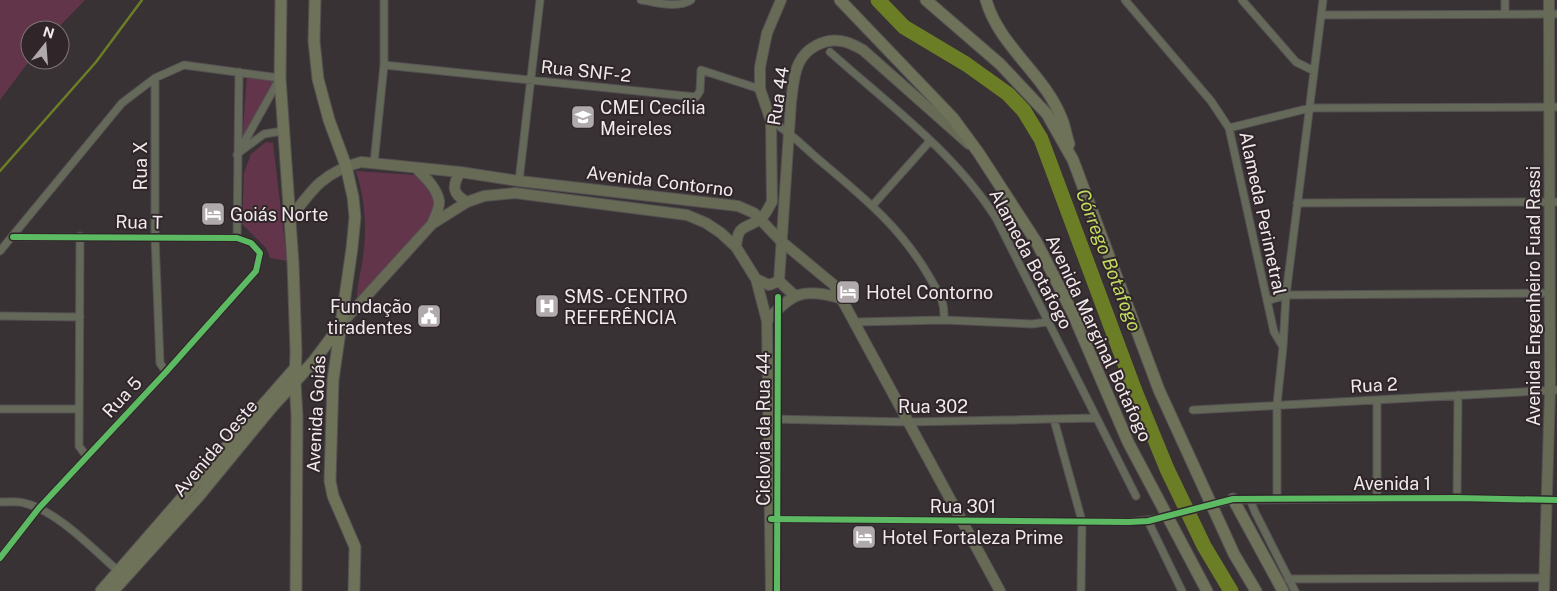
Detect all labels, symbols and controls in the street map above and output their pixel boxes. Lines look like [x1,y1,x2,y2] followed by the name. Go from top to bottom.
[20,20,70,70] north arrow
[41,23,56,42] text: N
[540,56,632,86] street label: Rua SNF-2
[763,65,793,127] street label: Rua 44
[600,97,706,139] place label: CMEI Cecília Meireles
[570,104,596,130] school or university icon: CMEI Cecília Meireles
[1235,129,1291,297] street label: Alameda Perimetral
[130,141,151,191] street label: Rua X
[585,162,735,200] street label: Avenida Contorno
[1523,166,1544,426] street label: Avenida Engenheiro Fuad Rassi
[985,185,1077,333] street label: Alameda Botafogo
[1072,186,1146,334] water label: Córrego Botafogo
[200,201,226,227] hotel icon: Goiás Norte
[230,204,328,225] place label: Goiás Norte
[115,211,163,233] street label: Rua T
[1042,231,1156,445] street label: Avenida Marginal Botafogo
[835,279,861,305] hotel icon: Hotel Contorno
[866,282,993,303] place label: Hotel Contorno
[564,286,688,328] place label: SMS - CENTRO REFERÊNCIA
[534,293,560,319] hospital icon: SMS - CENTRO REFERÊNCIA
[327,296,412,338] place label: Fundação tiradentes
[416,303,442,329] public building icon: Fundação tiradentes
[753,352,774,506] street label: Ciclovia da Rua 44
[302,355,330,473] street label: Avenida Goiás
[98,372,146,422] street label: Rua 5
[1350,373,1398,397] street label: Rua 2
[168,395,262,501] street label: Avenida Oeste
[898,396,968,417] street label: Rua 302
[1353,473,1431,494] street label: Avenida 1
[930,496,996,517] street label: Rua 301
[851,524,877,550] hotel icon: Hotel Fortaleza Prime
[882,527,1063,548] place label: Hotel Fortaleza Prime

